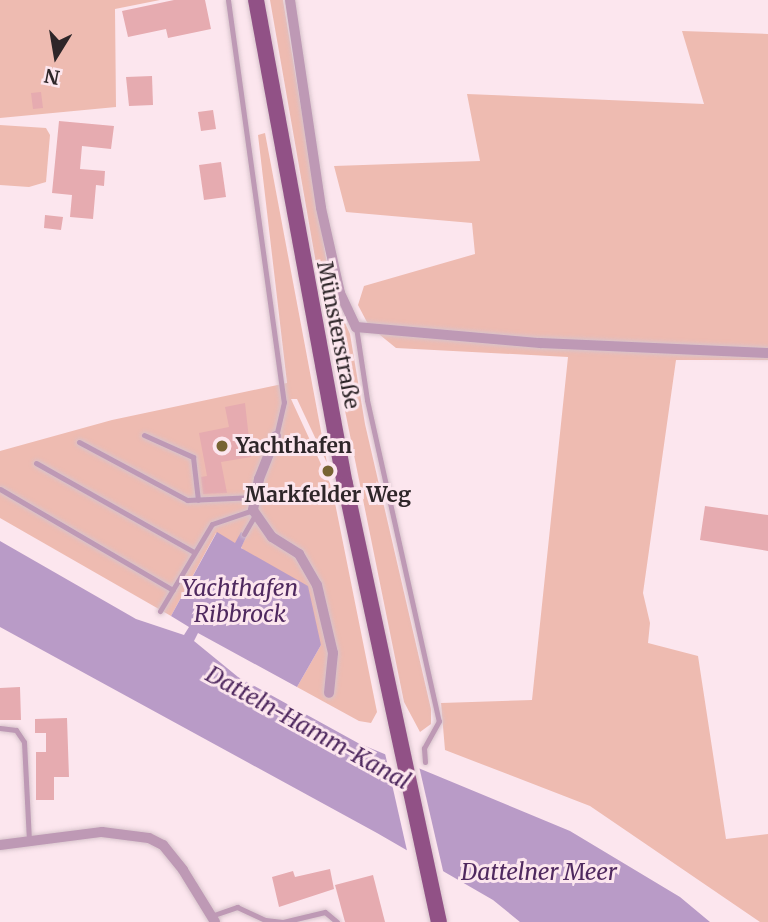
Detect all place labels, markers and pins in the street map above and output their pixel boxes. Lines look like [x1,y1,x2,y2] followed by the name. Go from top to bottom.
[236,433,352,459] place label: Yachthafen
[214,438,230,454] marker: Yachthafen
[320,463,336,479] marker: Markfelder Weg
[245,482,411,508] place label: Markfelder Weg

